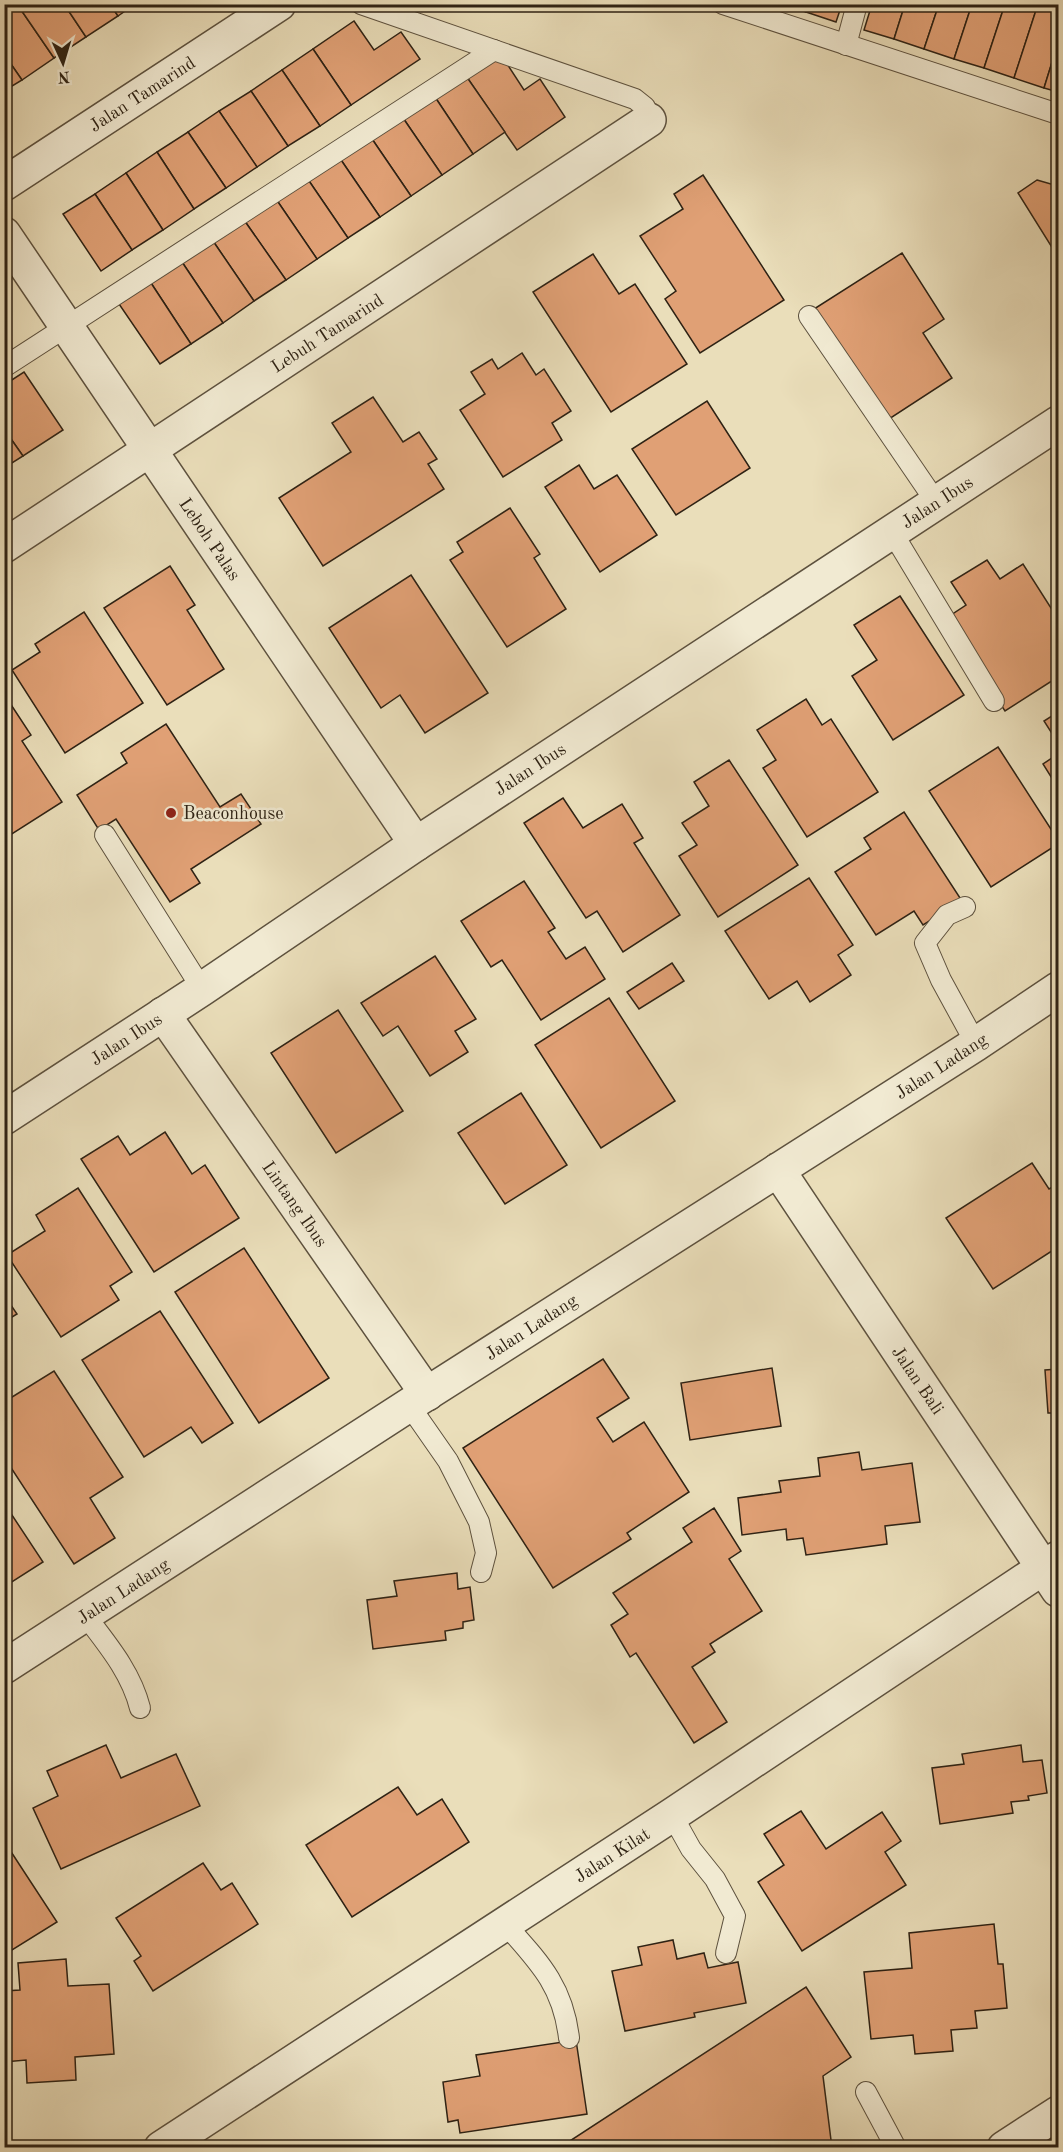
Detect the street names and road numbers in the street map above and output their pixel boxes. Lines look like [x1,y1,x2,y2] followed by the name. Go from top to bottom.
[86,54,199,136] street label: Jalan Tamarind
[268,291,387,377] street label: Lebuh Tamarind
[899,473,977,532] street label: Jalan Ibus
[175,495,243,584] street label: Leboh Palas
[492,740,570,799] street label: Jalan Ibus
[88,1010,166,1069] street label: Jalan Ibus
[892,1030,991,1103] street label: Jalan Ladang
[258,1158,330,1251] street label: Lintang Ibus
[482,1291,581,1364] street label: Jalan Ladang
[888,1343,947,1418] street label: Jalan Bali
[74,1555,173,1628] street label: Jalan Ladang
[572,1825,653,1887] street label: Jalan Kilat

